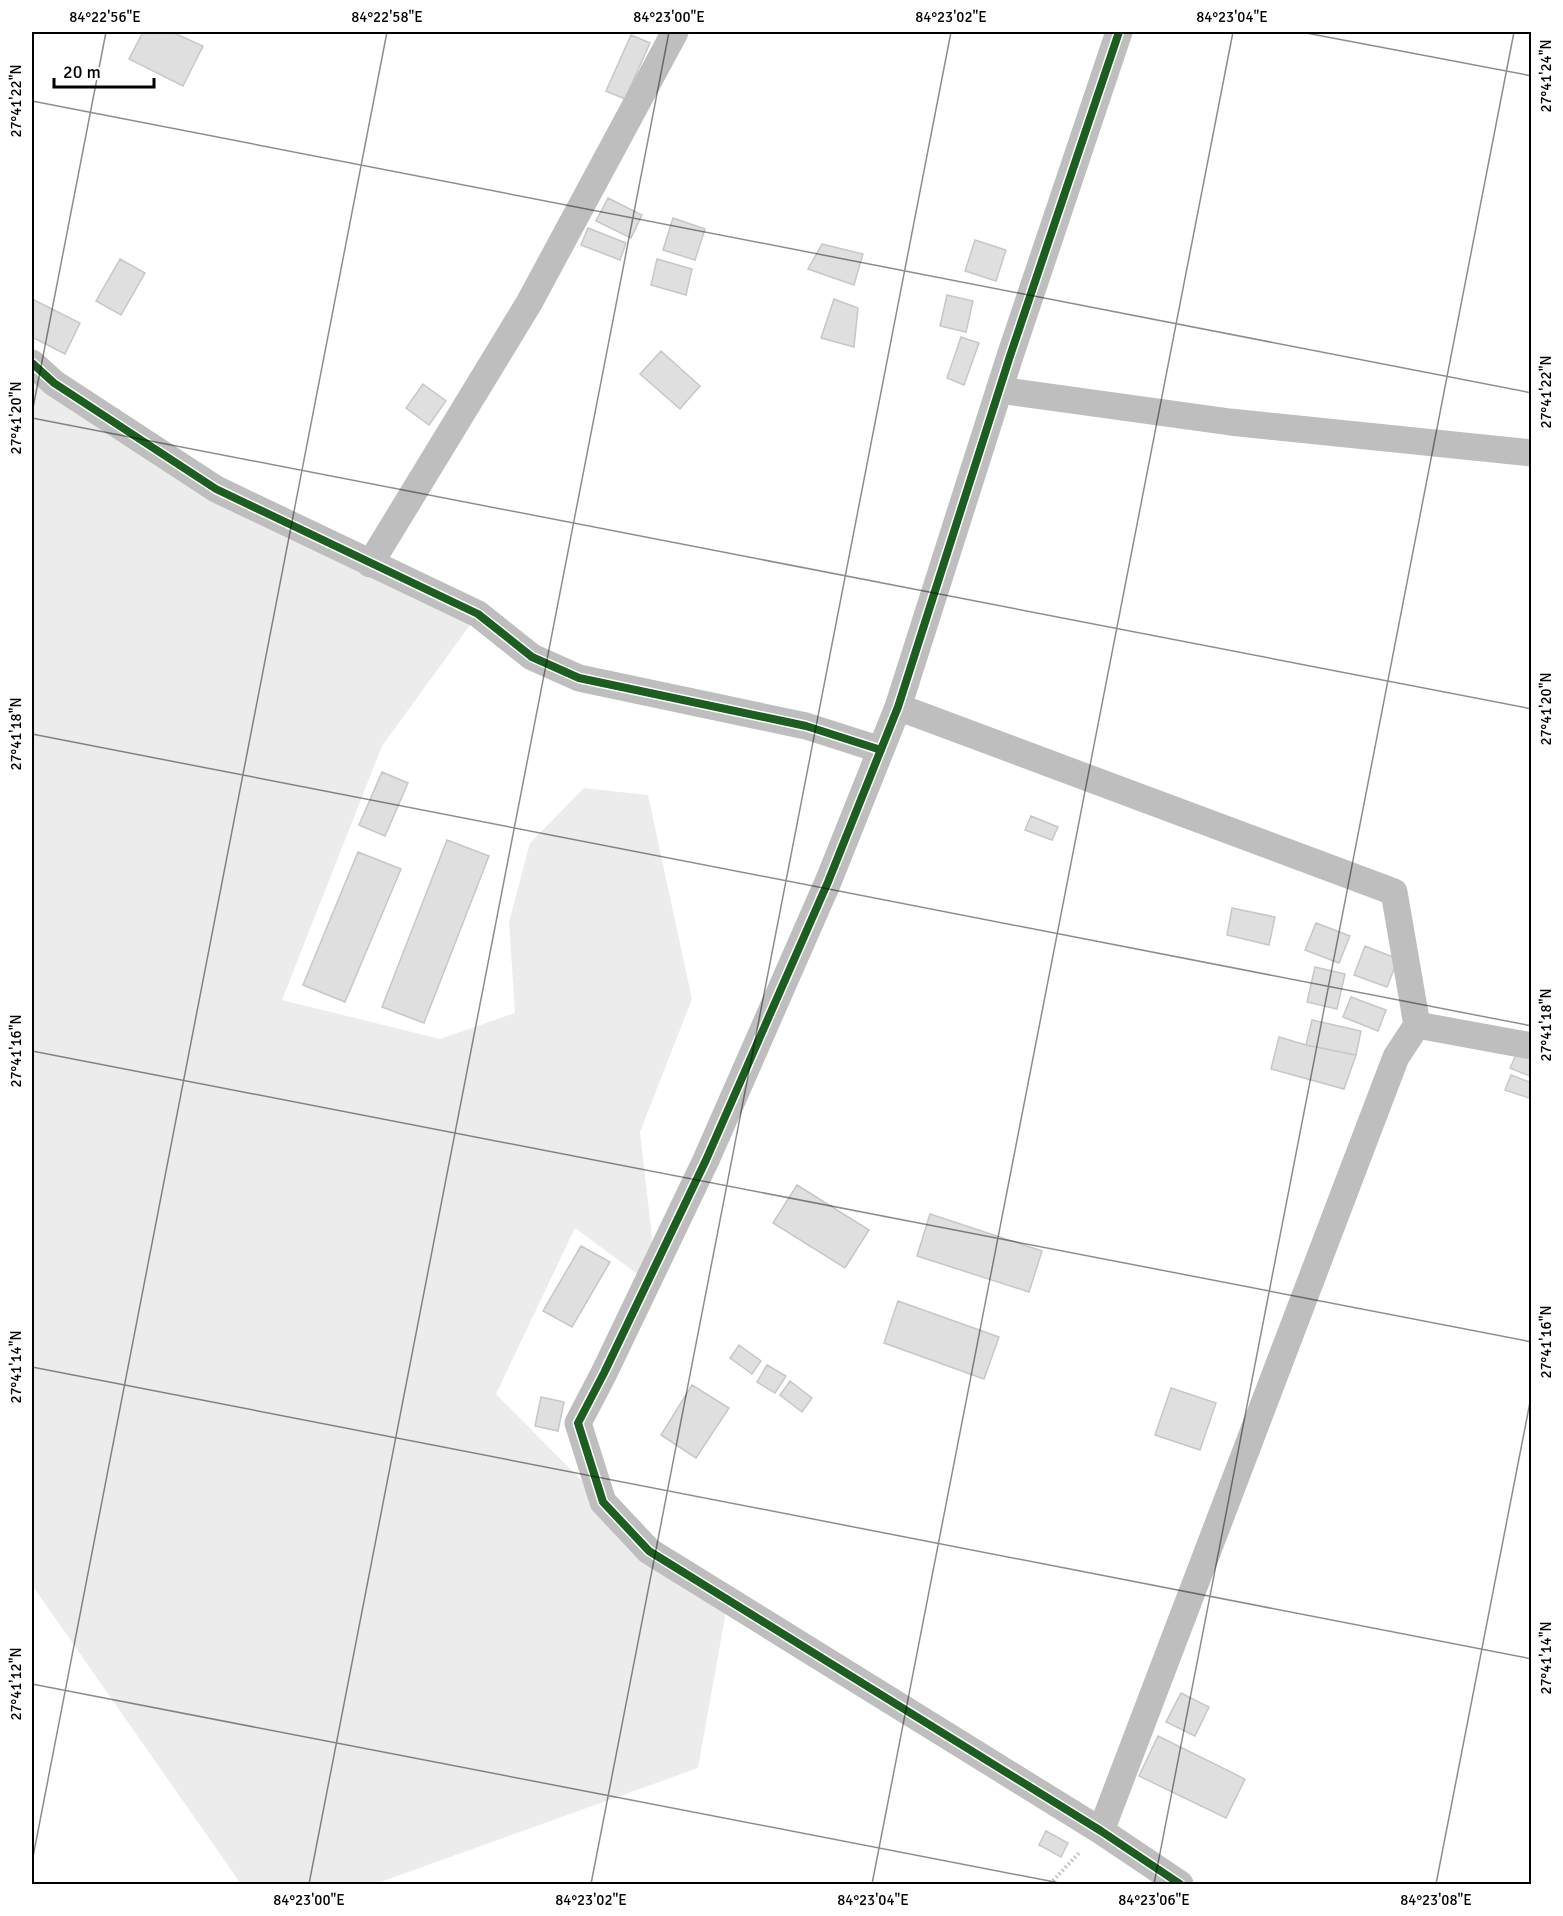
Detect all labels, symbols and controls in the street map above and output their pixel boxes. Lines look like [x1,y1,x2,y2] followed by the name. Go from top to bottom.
[69,8,141,26] text: 84°22'56"E
[351,8,423,26] text: 84°22'58"E
[633,8,705,26] text: 84°23'00"E
[915,8,987,26] text: 84°23'02"E
[1196,8,1268,26] text: 84°23'04"E
[1537,39,1555,113] text: 27°41'24"N
[54,51,154,89] scale bar
[63,61,101,83] text: 20 m
[7,64,25,138] text: 27°41'22"N
[1537,355,1555,429] text: 27°41'22"N
[7,381,25,455] text: 27°41'20"N
[1537,672,1555,746] text: 27°41'20"N
[7,697,25,771] text: 27°41'18"N
[1537,988,1555,1062] text: 27°41'18"N
[7,1014,25,1088] text: 27°41'16"N
[1537,1305,1555,1379] text: 27°41'16"N
[7,1330,25,1404] text: 27°41'14"N
[1537,1621,1555,1695] text: 27°41'14"N
[7,1647,25,1721] text: 27°41'12"N
[273,1891,345,1909] text: 84°23'00"E
[555,1891,627,1909] text: 84°23'02"E
[837,1891,909,1909] text: 84°23'04"E
[1118,1891,1190,1909] text: 84°23'06"E
[1400,1891,1472,1909] text: 84°23'08"E

